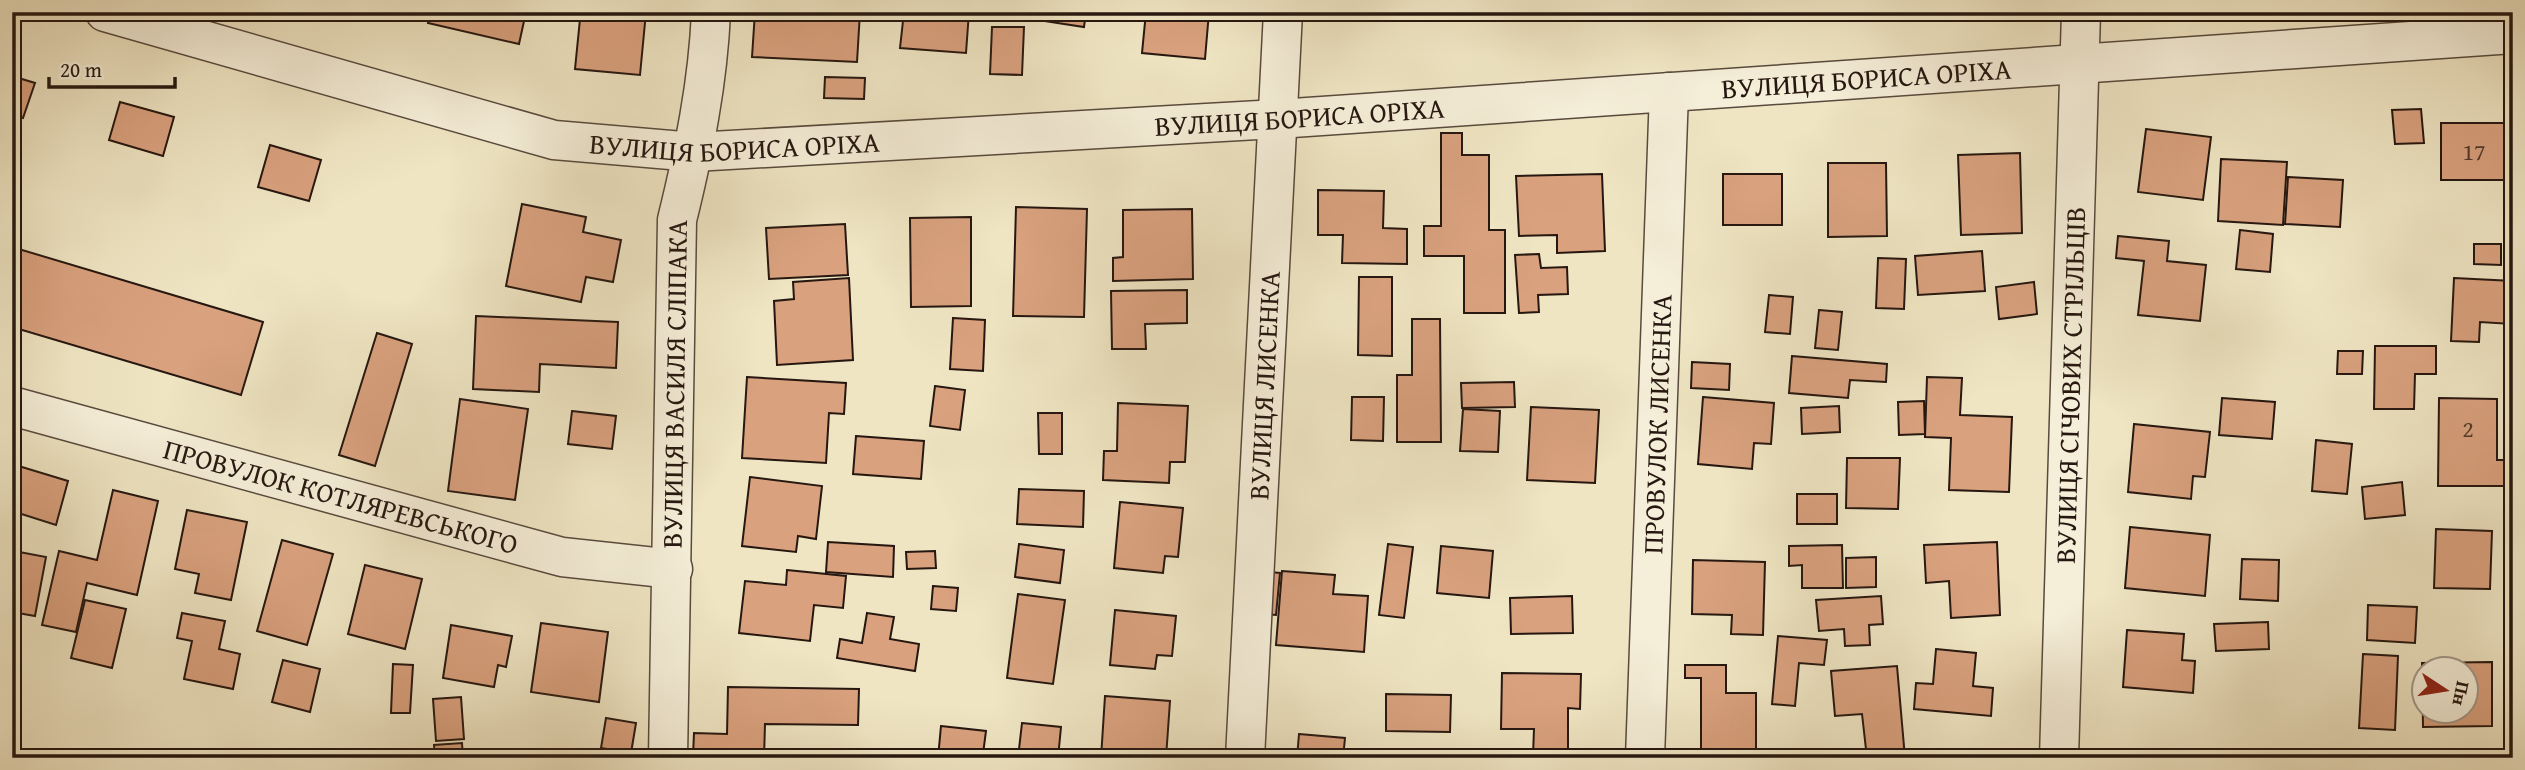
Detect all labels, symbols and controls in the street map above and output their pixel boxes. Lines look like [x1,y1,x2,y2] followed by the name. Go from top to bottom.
[49,46,175,90] scale bar
[1720,48,2013,108] street label: ВУЛИЦЯ БОРИСА ОРІХА
[60,54,102,85] text: 20 m
[1153,87,1446,146] street label: ВУЛИЦЯ БОРИСА ОРІХА
[588,121,881,172] street label: ВУЛИЦЯ БОРИСА ОРІХА
[2462,134,2486,169] house number: 17
[2044,206,2095,564] street label: ВУЛИЦЯ СІЧОВИХ СТРІЛЬЦІВ
[651,219,697,549] street label: ВУЛИЦЯ ВАСИЛЯ СЛІПАКА
[1237,270,1290,501] street label: ВУЛИЦЯ ЛИСЕНКА
[1631,293,1682,555] street label: ПРОВУЛОК ЛИСЕНКА
[2462,411,2474,446] house number: 2
[159,428,523,564] street label: ПРОВУЛОК КОТЛЯРЕВСЬКОГО
[2410,654,2480,724] north arrow
[2445,679,2478,709] text: Пн

